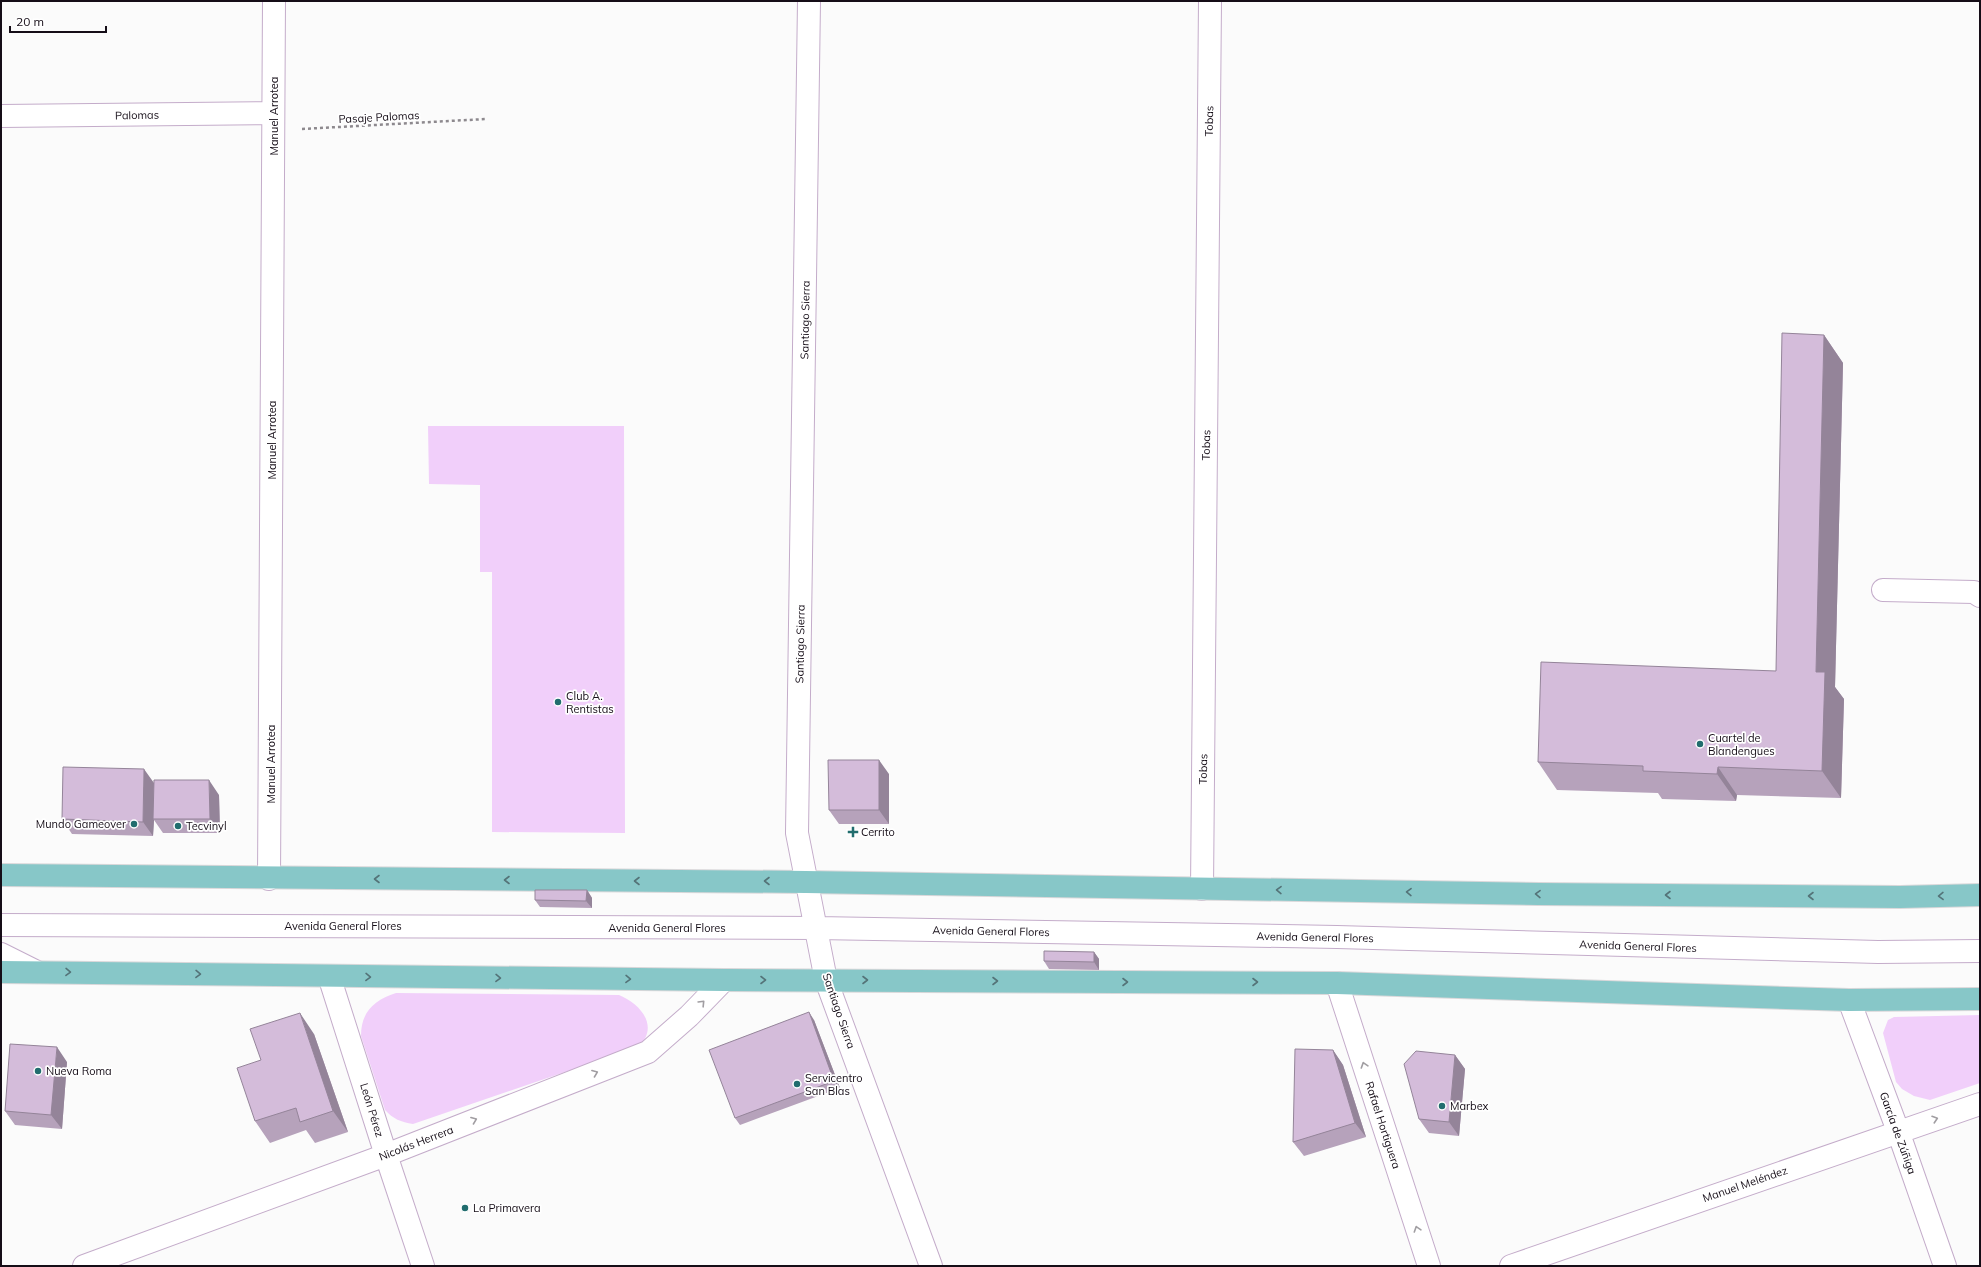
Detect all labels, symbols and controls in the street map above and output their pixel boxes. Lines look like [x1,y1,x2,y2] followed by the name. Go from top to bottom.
[10,8,106,34] scale bar
[16,14,44,29] text: 20 m
[267,77,281,155] street label: Manuel Arrotea
[1202,106,1216,136] street label: Tobas
[115,108,159,122] street label: Palomas
[338,108,420,126] street label: Pasaje Palomas
[797,281,813,359] street label: Santiago Sierra
[265,401,279,479] street label: Manuel Arrotea
[1199,430,1213,460] street label: Tobas
[792,605,808,683] street label: Santiago Sierra
[566,689,614,716] place label: Club A. Rentistas
[553,697,563,707] marker: Club A. Rentistas
[264,725,278,803] street label: Manuel Arrotea
[1708,731,1775,758] place label: Cuartel de Blandengues
[1695,739,1705,749] marker: Cuartel de Blandengues
[1196,754,1210,784] street label: Tobas
[36,817,126,831] place label: Mundo Gameover
[129,819,139,829] marker: Mundo Gameover
[186,819,227,833] place label: Tecvinyl
[173,821,183,831] marker: Tecvinyl
[861,825,895,839] place label: Cerrito
[848,827,858,837] marker: Cerrito
[374,875,380,883] one-way arrow
[504,876,510,884] one-way arrow
[634,877,640,885] one-way arrow
[764,877,770,885] one-way arrow
[1276,886,1282,894] one-way arrow
[1406,888,1412,896] one-way arrow
[1535,890,1541,898] one-way arrow
[1665,891,1671,899] one-way arrow
[1938,891,1944,900] one-way arrow
[1808,892,1814,900] one-way arrow
[284,919,402,933] street label: Avenida General Flores
[608,921,726,935] street label: Avenida General Flores
[932,923,1050,939] street label: Avenida General Flores
[1256,929,1374,945] street label: Avenida General Flores
[1579,937,1697,955] street label: Avenida General Flores
[65,968,71,976] one-way arrow
[195,970,201,978] one-way arrow
[820,971,858,1051] street label: Santiago Sierra
[365,972,371,981] one-way arrow
[495,974,501,982] one-way arrow
[625,975,631,983] one-way arrow
[760,976,766,984] one-way arrow
[862,976,868,984] one-way arrow
[992,977,998,985] one-way arrow
[1122,978,1128,986] one-way arrow
[1252,978,1258,987] one-way arrow
[697,1000,705,1008] one-way arrow
[1360,1062,1369,1069] one-way arrow
[46,1064,112,1078] place label: Nueva Roma
[33,1066,43,1076] marker: Nueva Roma
[591,1070,599,1078] one-way arrow
[805,1071,862,1098] place label: Servicentro San Blas
[792,1079,802,1089] marker: Servicentro San Blas
[1362,1080,1404,1170] street label: Rafael Hortiguera
[357,1081,387,1139] street label: León Pérez
[1877,1090,1919,1176] street label: García de Zúñiga
[1450,1099,1489,1113] place label: Marbex
[1437,1101,1447,1111] marker: Marbex
[1932,1115,1939,1124] one-way arrow
[471,1117,478,1125] one-way arrow
[377,1122,455,1164] street label: Nicolás Herrera
[1701,1163,1790,1205] street label: Manuel Meléndez
[473,1201,541,1215] place label: La Primavera
[460,1203,470,1213] marker: La Primavera
[1413,1226,1422,1233] one-way arrow

